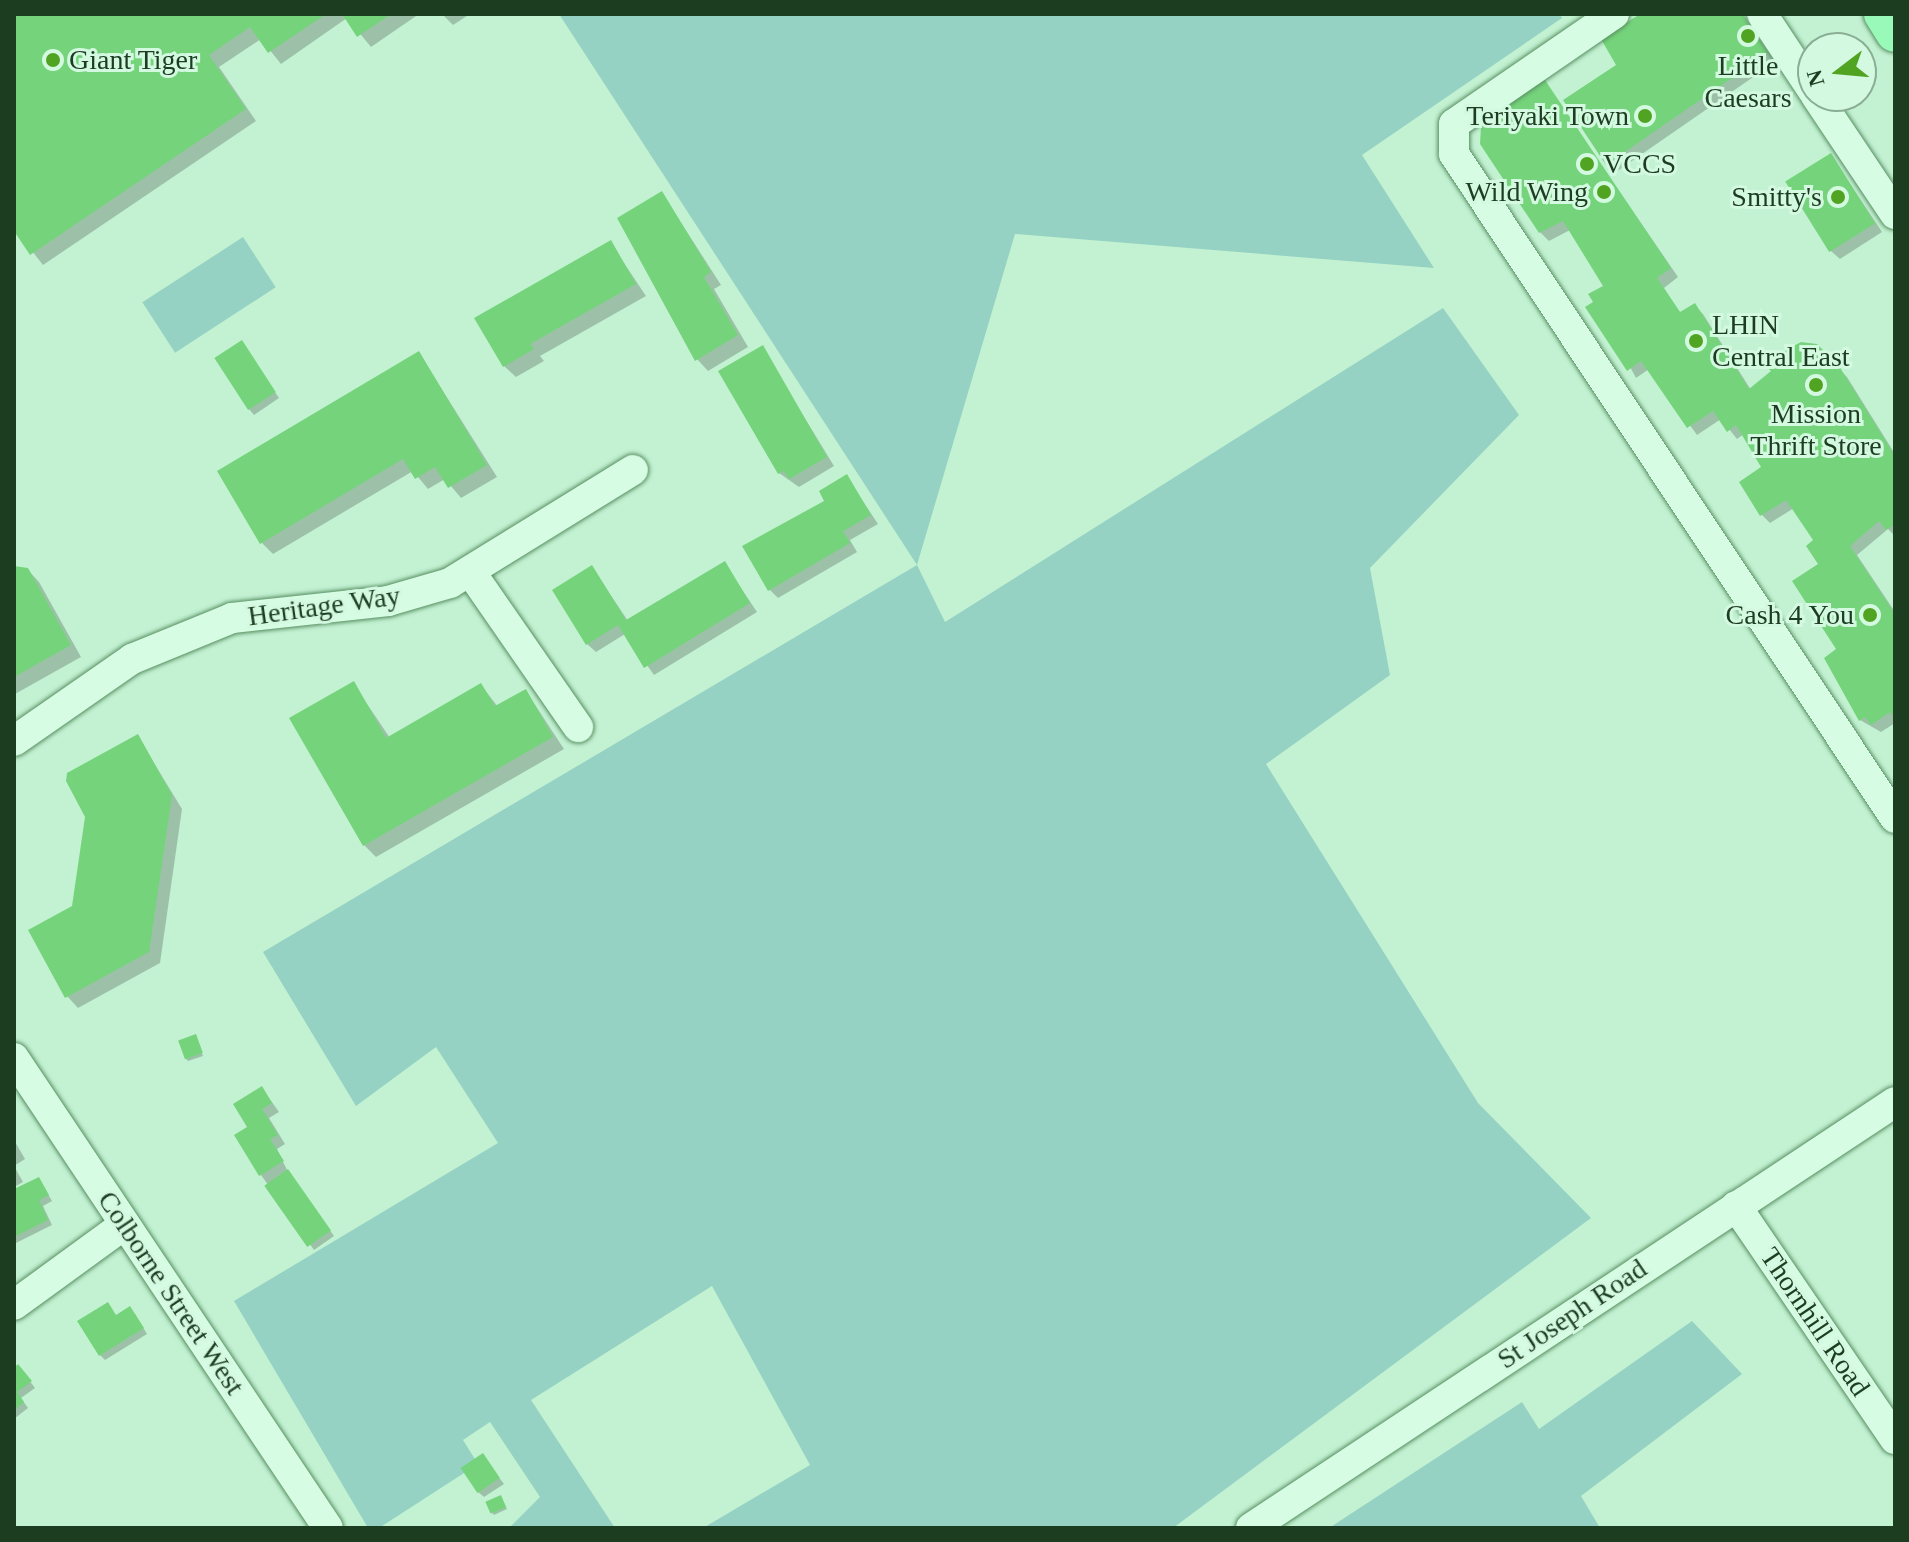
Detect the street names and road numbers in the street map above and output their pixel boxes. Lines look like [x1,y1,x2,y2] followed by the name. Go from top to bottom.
[245,579,403,633] street label: Heritage Way
[90,1185,252,1401] street label: Colborne Street West
[1753,1241,1877,1403] street label: Thornhill Road
[1491,1252,1653,1376] street label: St Joseph Road

